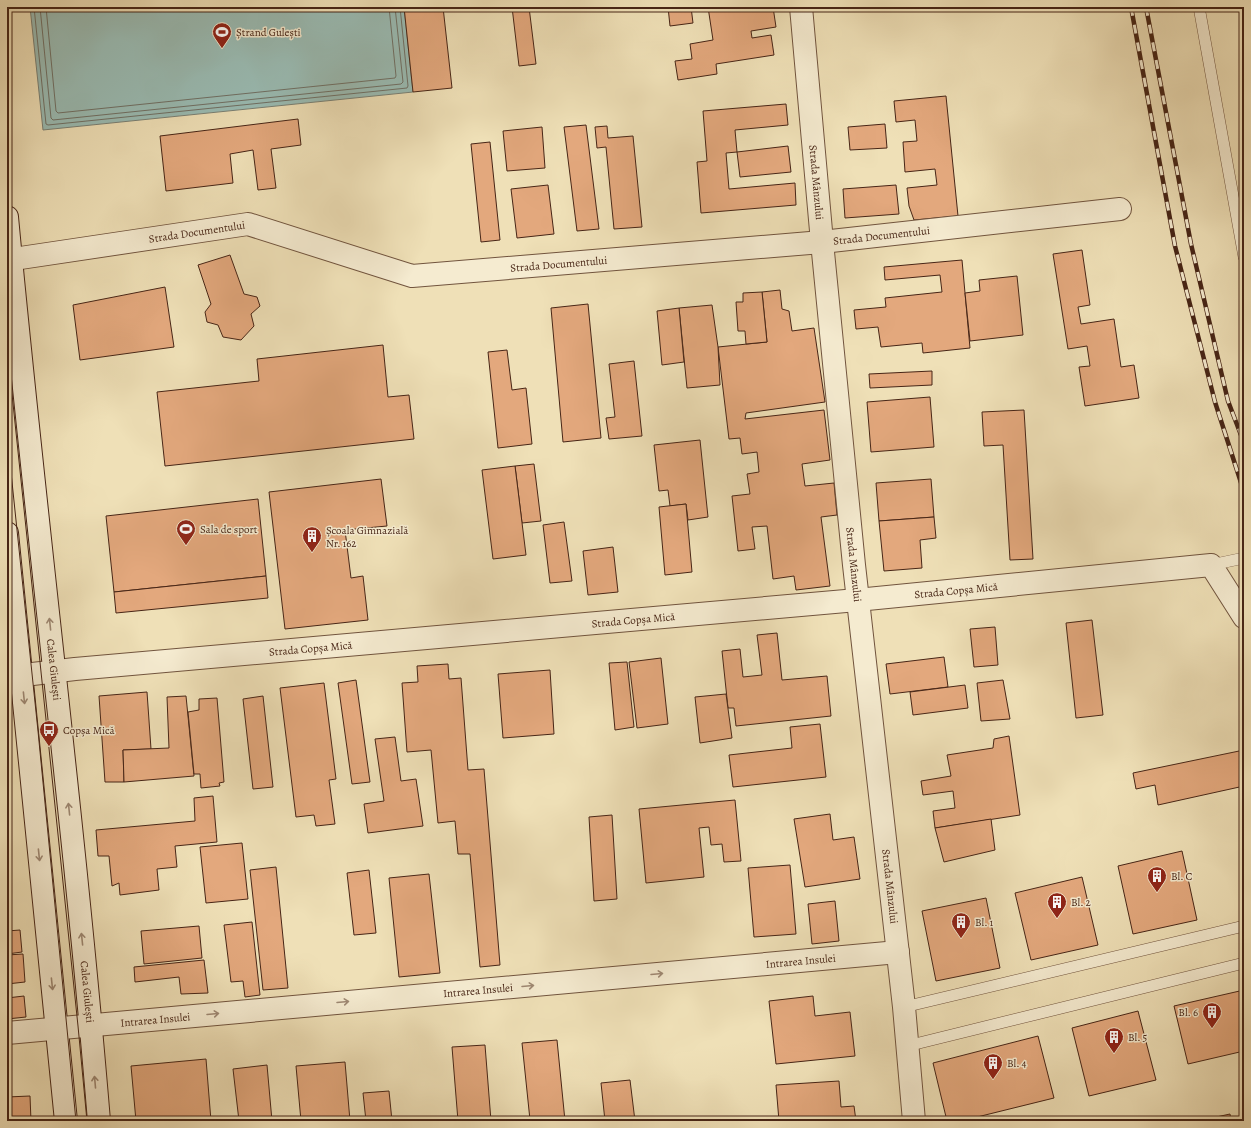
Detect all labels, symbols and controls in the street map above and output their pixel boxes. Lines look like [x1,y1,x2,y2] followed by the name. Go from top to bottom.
[211,21,233,49] sports icon: Ștrand Gulești
[236,25,301,40] place label: Ștrand Gulești
[806,144,827,220] street label: Strada Mânzului
[148,217,246,246] street label: Strada Documentului
[832,223,931,248] street label: Strada Documentului
[510,252,608,275] street label: Strada Documentului
[175,518,197,546] sports icon: Sala de sport
[200,522,258,537] place label: Sala de sport
[326,523,409,551] place label: Școala Gimnazială Nr. 162
[301,525,323,553] building icon: Școala Gimnazială Nr. 162
[843,526,866,603] street label: Strada Mânzului
[914,579,999,602] street label: Strada Copșa Mică
[591,609,677,631] street label: Strada Copșa Mică
[46,618,54,631] one-way arrow
[268,637,354,659] street label: Strada Copșa Mică
[43,638,65,701] street label: Calea Giulești
[20,691,27,704] one-way arrow
[38,719,60,747] bus stop icon: Copșa Mică
[63,723,116,738] place label: Copșa Mică
[66,803,73,816] one-way arrow
[35,848,43,861] one-way arrow
[879,848,902,925] street label: Strada Mânzului
[1146,865,1168,893] building icon: Bl. C
[1171,869,1193,884] place label: Bl. C
[1046,891,1068,919] building icon: Bl. 2
[1071,895,1091,910] place label: Bl. 2
[950,911,972,939] building icon: Bl. 1
[975,915,994,930] place label: Bl. 1
[79,933,86,946] one-way arrow
[765,950,836,971] street label: Intrarea Insulei
[77,960,98,1023] street label: Calea Giulești
[651,970,664,978] one-way arrow
[49,977,56,990] one-way arrow
[442,980,514,1001] street label: Intrarea Insulei
[521,982,534,989] one-way arrow
[336,999,349,1006] one-way arrow
[1201,1001,1223,1029] building icon: Bl. 6
[1178,1005,1198,1020] place label: Bl. 6
[120,1009,191,1030] street label: Intrarea Insulei
[206,1010,219,1018] one-way arrow
[1103,1026,1125,1054] building icon: Bl. 5
[1128,1030,1148,1045] place label: Bl. 5
[982,1052,1004,1080] building icon: Bl. 4
[1007,1056,1027,1071] place label: Bl. 4
[92,1076,99,1089] one-way arrow

